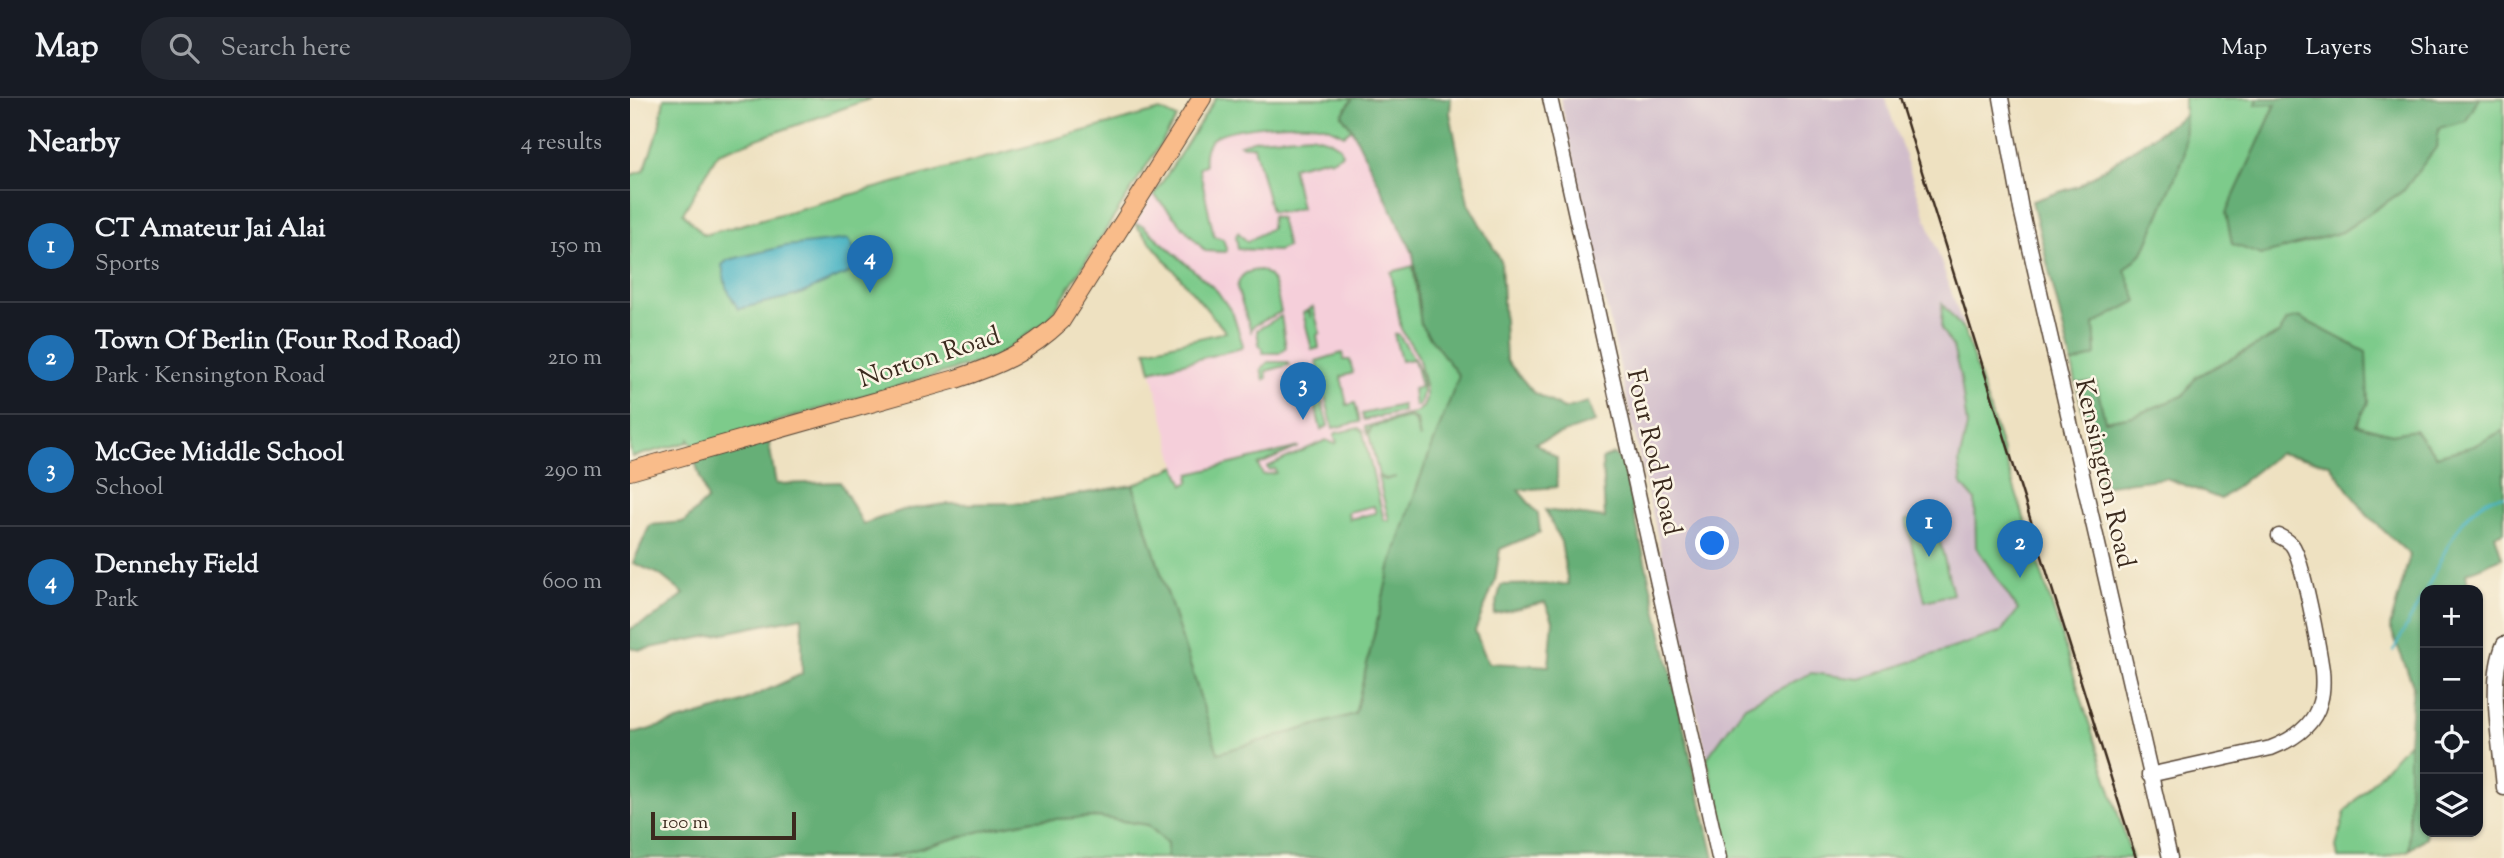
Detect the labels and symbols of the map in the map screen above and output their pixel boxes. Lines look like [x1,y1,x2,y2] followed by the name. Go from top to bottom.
[847,235,893,293] pin: 4
[854,318,1006,399] street label: Norton Road
[1280,362,1326,420] pin: 3
[1615,366,1690,540] street label: Four Rod Road
[2064,375,2143,572] street label: Kensington Road
[1906,499,1952,557] pin: 1
[1997,520,2043,578] pin: 2
[1695,526,1729,560] your location
[651,809,796,841] scale bar

